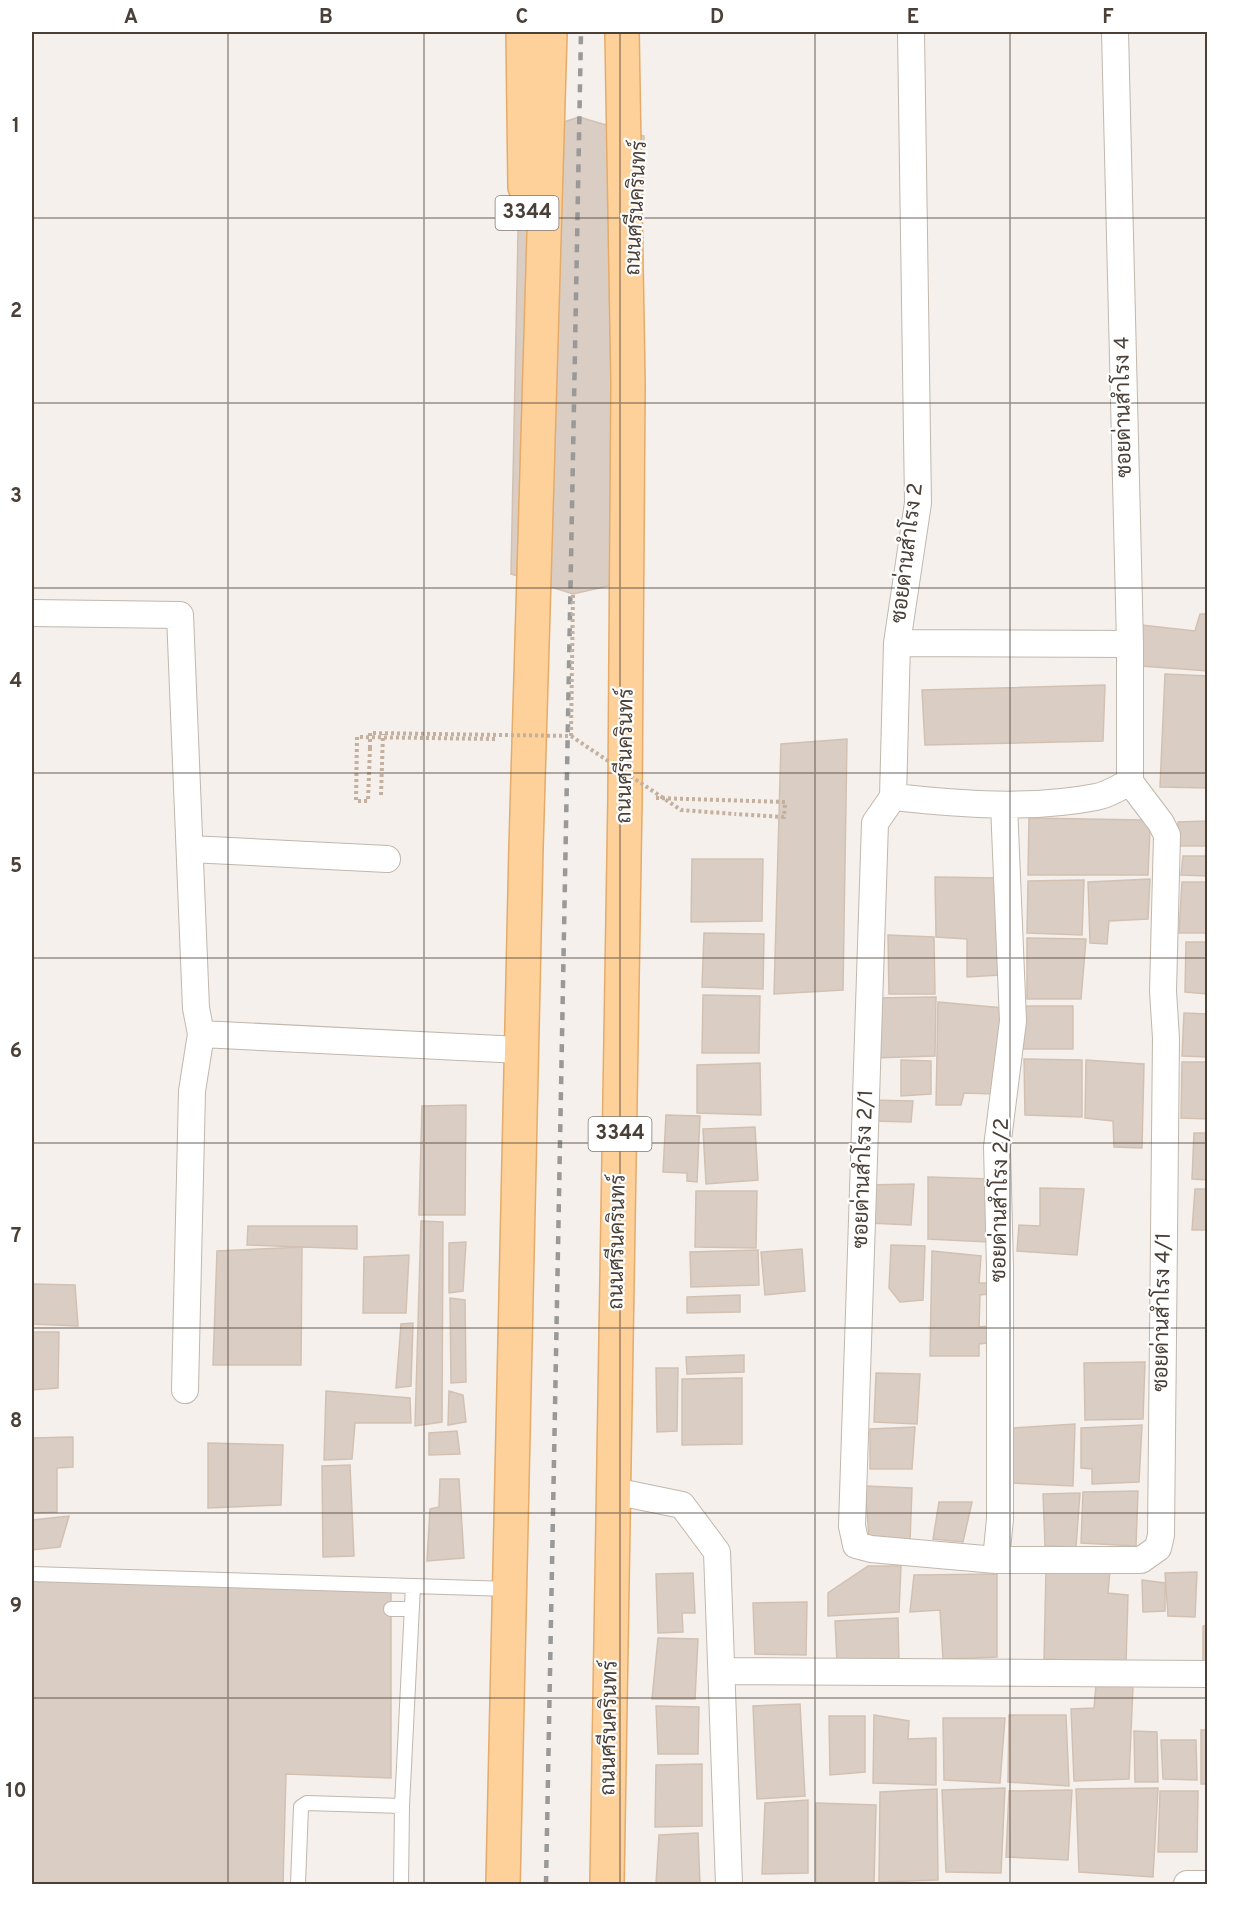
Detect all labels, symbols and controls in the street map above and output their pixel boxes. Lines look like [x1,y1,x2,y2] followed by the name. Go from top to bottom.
[124,5,138,31] text: A
[319,5,333,31] text: B
[516,5,528,31] text: C
[710,5,724,31] text: D
[907,5,919,31] text: E
[1102,5,1114,31] text: F
[12,114,20,140] text: 1
[618,140,654,276] street label: ถนนศรีนครินทร์
[496,196,558,230] road number: 3344
[10,299,22,325] text: 2
[1108,336,1139,478] street label: ซอยด่านสำโรง 4
[885,481,930,625] street label: ซอยด่านสำโรง 2
[10,484,22,510] text: 3
[10,669,22,695] text: 4
[609,688,641,824] street label: ถนนศรีนครินทร์
[10,854,22,880] text: 5
[10,1039,22,1065] text: 6
[847,1089,880,1249] street label: ซอยด่านสำโรง 2/1
[588,1117,652,1151] road number: 3344
[985,1118,1016,1282] street label: ซอยด่านสำโรง 2/2
[601,1174,633,1310] street label: ถนนศรีนครินทร์
[11,1224,21,1250] text: 7
[1147,1232,1178,1392] street label: ซอยด่านสำโรง 4/1
[10,1409,22,1435] text: 8
[10,1594,22,1620] text: 9
[593,1660,625,1796] street label: ถนนศรีนครินทร์
[5,1779,27,1805] text: 10

